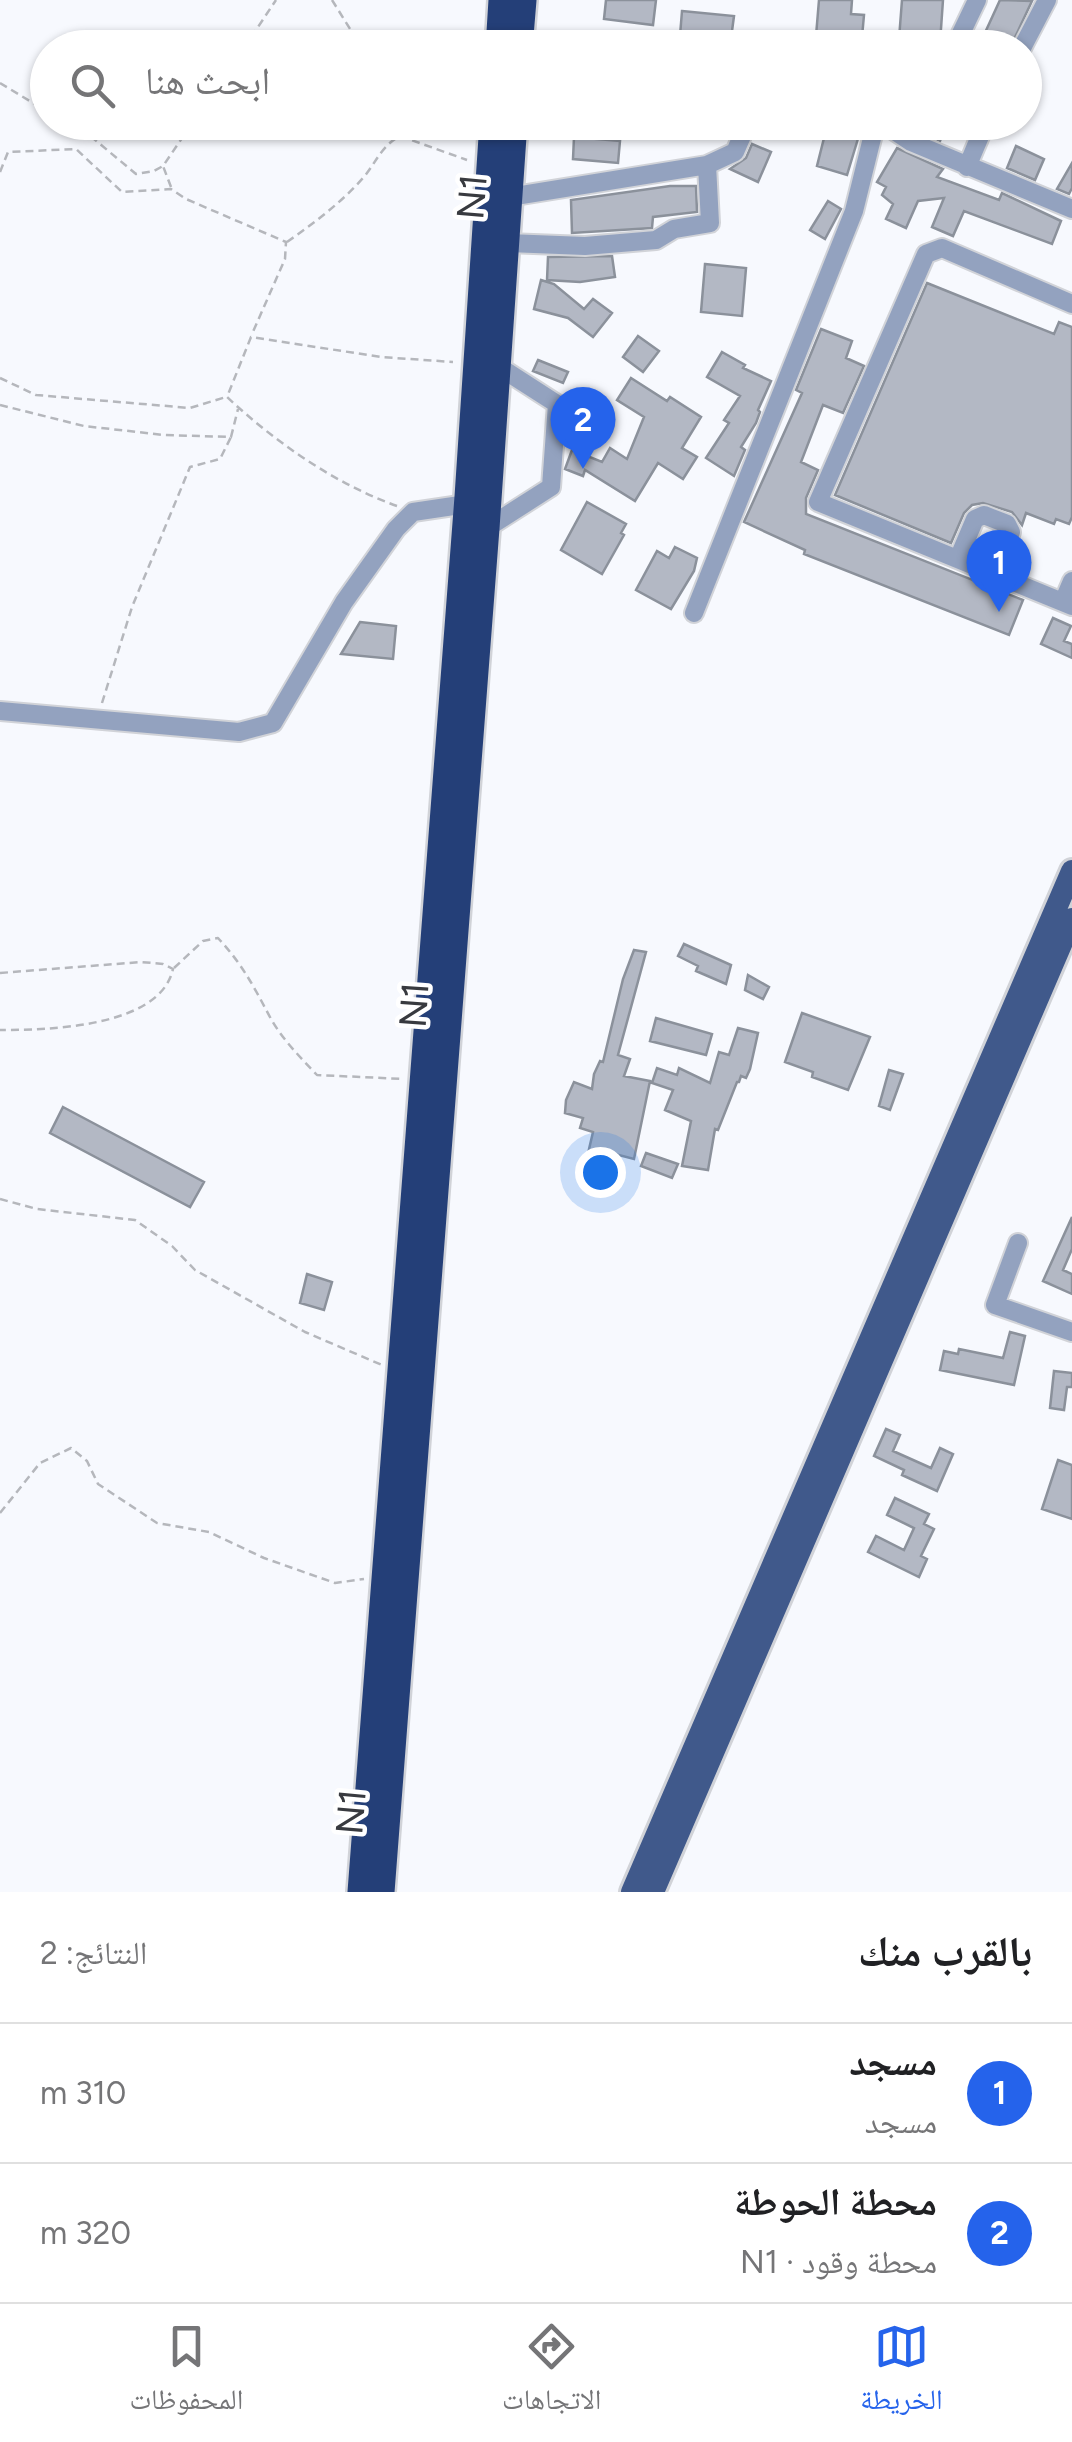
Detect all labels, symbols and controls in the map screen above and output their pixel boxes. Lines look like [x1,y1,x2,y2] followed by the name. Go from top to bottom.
[30,30,1042,140] search box
[65,58,120,113] icon: search
[145,58,270,104] text: ابحث هنا
[447,173,497,221] street label: N1
[550,386,616,469] pin: 2
[966,530,1032,612] pin: 1
[389,981,439,1029] street label: N1
[575,1147,626,1198] your location
[326,1788,376,1836] street label: N1
[858,1926,1032,1977] text: بالقرب منك
[40,1934,147,1972] text: النتائج: 2
[849,2039,937,2085] text: مسجد
[40,2074,126,2112] text: 310 m
[993,2074,1006,2112] text: 1
[865,2103,937,2141] text: مسجد
[734,2179,937,2225] text: محطة الحوطة
[40,2214,131,2252] text: 320 m
[990,2214,1009,2252] text: 2
[740,2243,937,2281] text: محطة وقود · N1
[129,2319,243,2427] tab: المحفوظات
[502,2319,601,2427] tab: الاتجاهات
[860,2319,943,2427] tab: الخريطة

